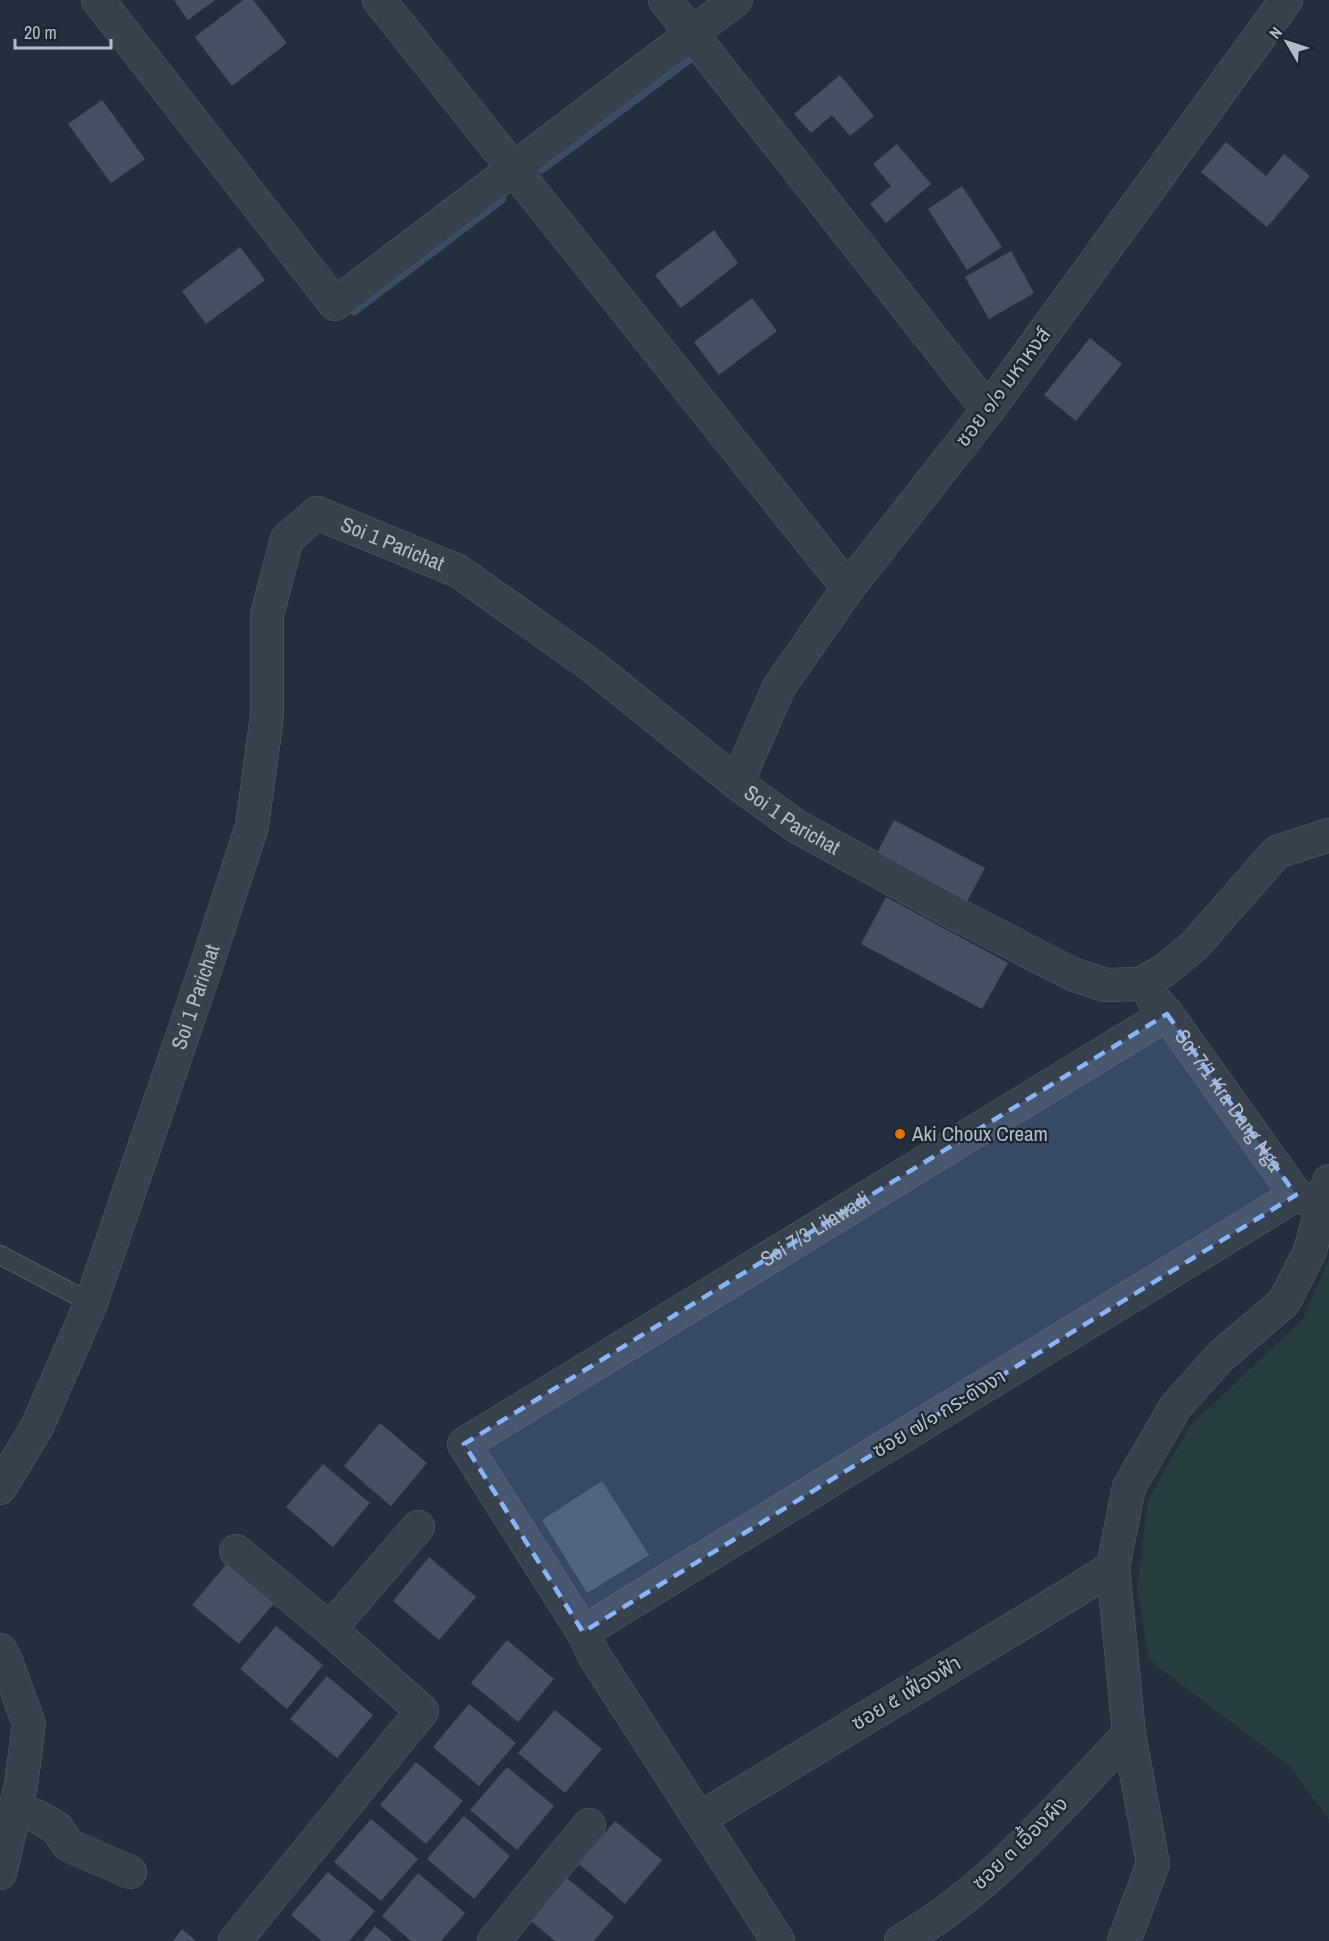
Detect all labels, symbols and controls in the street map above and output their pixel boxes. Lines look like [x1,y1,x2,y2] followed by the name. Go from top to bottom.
[15,12,111,50] scale bar
[1257,12,1317,72] north arrow
[24,20,57,45] text: 20 m
[1264,22,1287,43] text: N
[948,321,1057,452] street label: ซอย ๑/๑ มหาหงส์
[337,509,449,578] street label: Soi 1 Parichat
[738,778,846,862] street label: Soi 1 Parichat
[164,940,226,1053] street label: Soi 1 Parichat
[1168,1023,1290,1178] street label: Soi 7/1 Kra Dang Nga
[911,1119,1048,1148] place label: Aki Choux Cream
[893,1127,907,1141] marker: Aki Choux Cream
[755,1184,875,1273] street label: Soi 7/3 Lilawadi
[867,1361,1011,1464] street label: ซอย ๗/๑ กระดังงา
[845,1648,966,1737] street label: ซอย ๕ เฟื่องฟ้า
[965,1789,1074,1896] street label: ซอย ๓ เอื้องผึง

